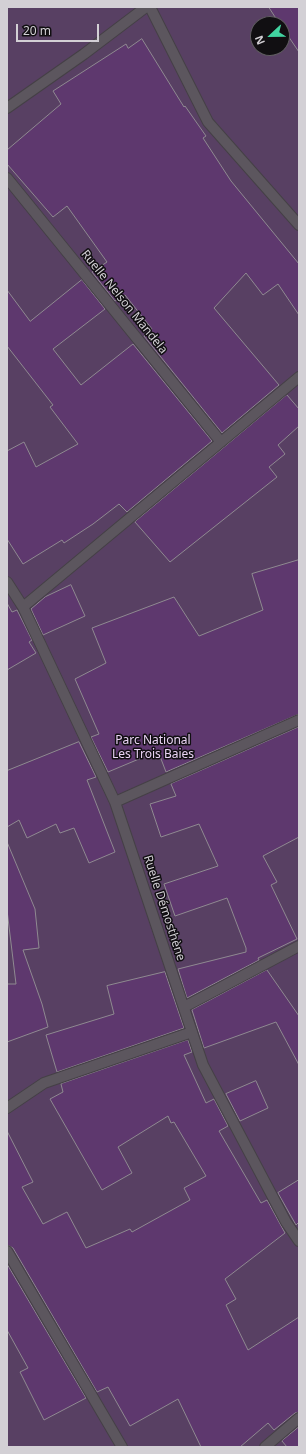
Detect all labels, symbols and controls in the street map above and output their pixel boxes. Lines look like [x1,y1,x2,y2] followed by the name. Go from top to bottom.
[18,16,101,42] scale bar
[250,16,290,56] north arrow
[23,22,51,39] text: 20 m
[251,33,268,47] text: N
[78,247,170,357] street label: Ruelle Nelson Mandela
[112,734,194,762] park label: Parc National Les Trois Baies
[140,853,188,963] street label: Ruelle Démosthène

